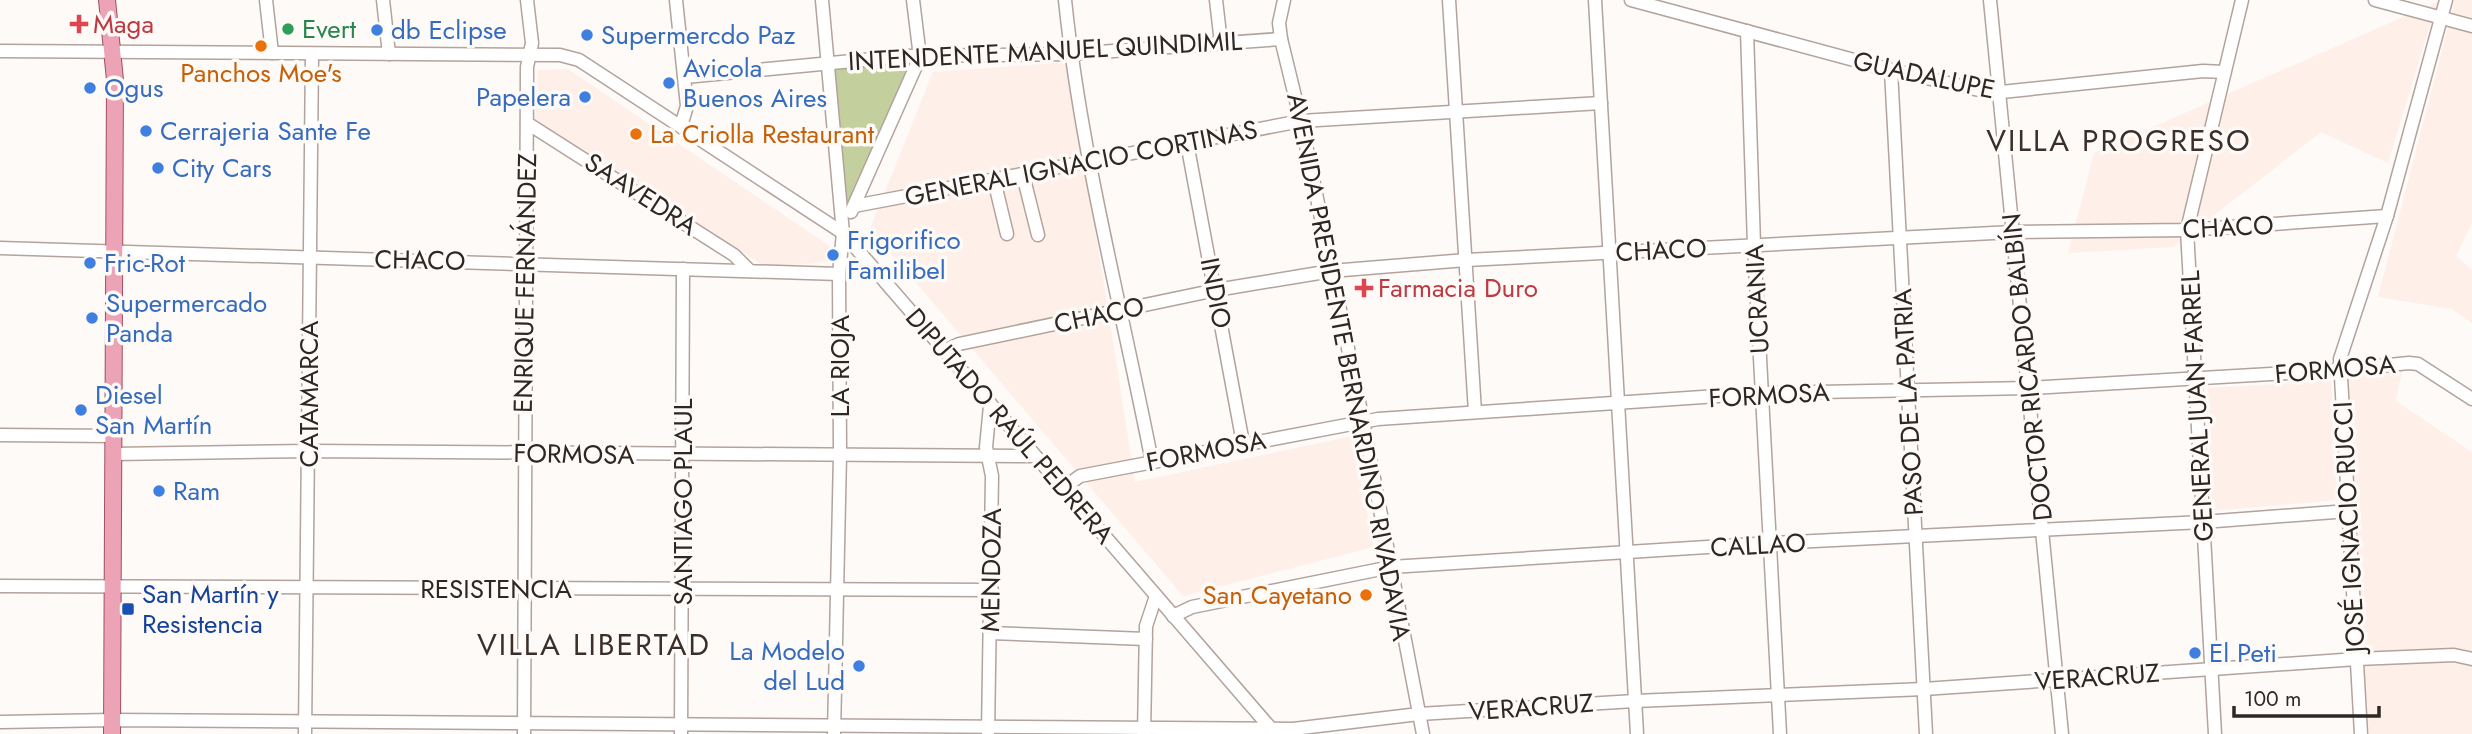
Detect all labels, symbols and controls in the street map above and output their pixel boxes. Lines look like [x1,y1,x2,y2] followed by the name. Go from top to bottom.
[93,5,154,43] place label: Maga
[302,10,357,48] place label: Evert
[391,11,507,49] place label: db Eclipse
[71,16,87,32] marker: Maga
[601,16,795,54] place label: Supermercdo Paz
[280,21,296,37] marker: Evert
[369,22,385,38] marker: db Eclipse
[847,22,1243,80] street label: INTENDENTE MANUEL QUINDIMIL
[579,27,595,43] marker: Supermercdo Paz
[253,38,269,54] marker: Panchos Moe's
[1850,41,1998,109] street label: GUADALUPE
[683,49,827,117] place label: Avicola Buenos Aires
[180,54,342,92] place label: Panchos Moe's
[104,69,164,107] place label: Ogus
[661,75,677,91] marker: Avicola Buenos Aires
[476,78,571,116] place label: Papelera
[82,80,98,96] marker: Ogus
[577,89,593,105] marker: Papelera
[1277,90,1421,645] street label: AVENIDA PRESIDENTE BERNARDINO RIVADAVIA
[901,110,1261,216] street label: GENERAL IGNACIO CORTINAS
[160,112,371,150] place label: Cerrajeria Sante Fe
[650,115,875,153] place label: La Criolla Restaurant
[1986,119,2252,162] district label: VILLA PROGRESO
[138,123,154,139] marker: Cerrajeria Sante Fe
[628,126,644,142] marker: La Criolla Restaurant
[577,143,706,245] street label: SAAVEDRA
[172,149,272,187] place label: City Cars
[504,153,546,413] street label: ENRIQUE FERNÁNDEZ
[150,160,166,176] marker: City Cars
[2181,206,2275,248] street label: CHACO
[1992,211,2062,523] street label: DOCTOR RICARDO BALBÍN
[847,221,961,289] place label: Frigorifico Familibel
[1614,229,1708,271] street label: CHACO
[374,240,466,280] street label: CHACO
[1735,243,1779,355] street label: UCRANIA
[104,244,186,282] place label: Fric-Rot
[825,247,841,263] marker: Frigorifico Familibel
[1191,254,1241,332] street label: INDIO
[82,255,98,271] marker: Fric-Rot
[1378,269,1538,307] place label: Farmacia Duro
[2171,269,2223,542] street label: GENERAL JUAN FARREL
[1356,280,1372,296] marker: Farmacia Duro
[106,284,267,352] place label: Supermercado Panda
[1050,287,1148,343] street label: CHACO
[1883,287,1933,517] street label: PASO DE LA PATRIA
[897,300,1124,553] street label: DIPUTADO RAÚL PEDRERA
[84,310,100,326] marker: Supermercado Panda
[821,314,859,417] street label: LA RIOJA
[290,320,328,467] street label: CATAMARCA
[2273,345,2398,393] street label: FORMOSA
[1708,373,1831,417] street label: FORMOSA
[95,376,212,444] place label: Diesel San Martín
[664,398,702,605] street label: SANTIAGO PLAUL
[2323,400,2375,657] street label: JOSÉ IGNACIO RUCCI
[73,402,89,418] marker: Diesel San Martín
[1143,421,1270,481] street label: FORMOSA
[513,434,636,474] street label: FORMOSA
[173,472,220,510] place label: Ram
[151,483,167,499] marker: Ram
[971,507,1011,632] street label: MENDOZA
[1709,524,1807,566] street label: CALLAO
[420,570,573,608] street label: RESISTENCIA
[142,575,279,643] place label: San Martín y Resistencia
[1203,576,1352,614] place label: San Cayetano
[1358,587,1374,603] marker: San Cayetano
[120,601,136,617] marker: San Martín y Resistencia
[477,623,711,666] district label: VILLA LIBERTAD
[729,632,845,700] place label: La Modelo del Lud
[2209,634,2277,672] place label: El Peti
[2187,645,2203,661] marker: El Peti
[2033,654,2161,700] street label: VERACRUZ
[851,658,867,674] marker: La Modelo del Lud
[2234,674,2379,718] scale bar
[1467,684,1595,730] street label: VERACRUZ
[2244,684,2301,714] text: 100 m

